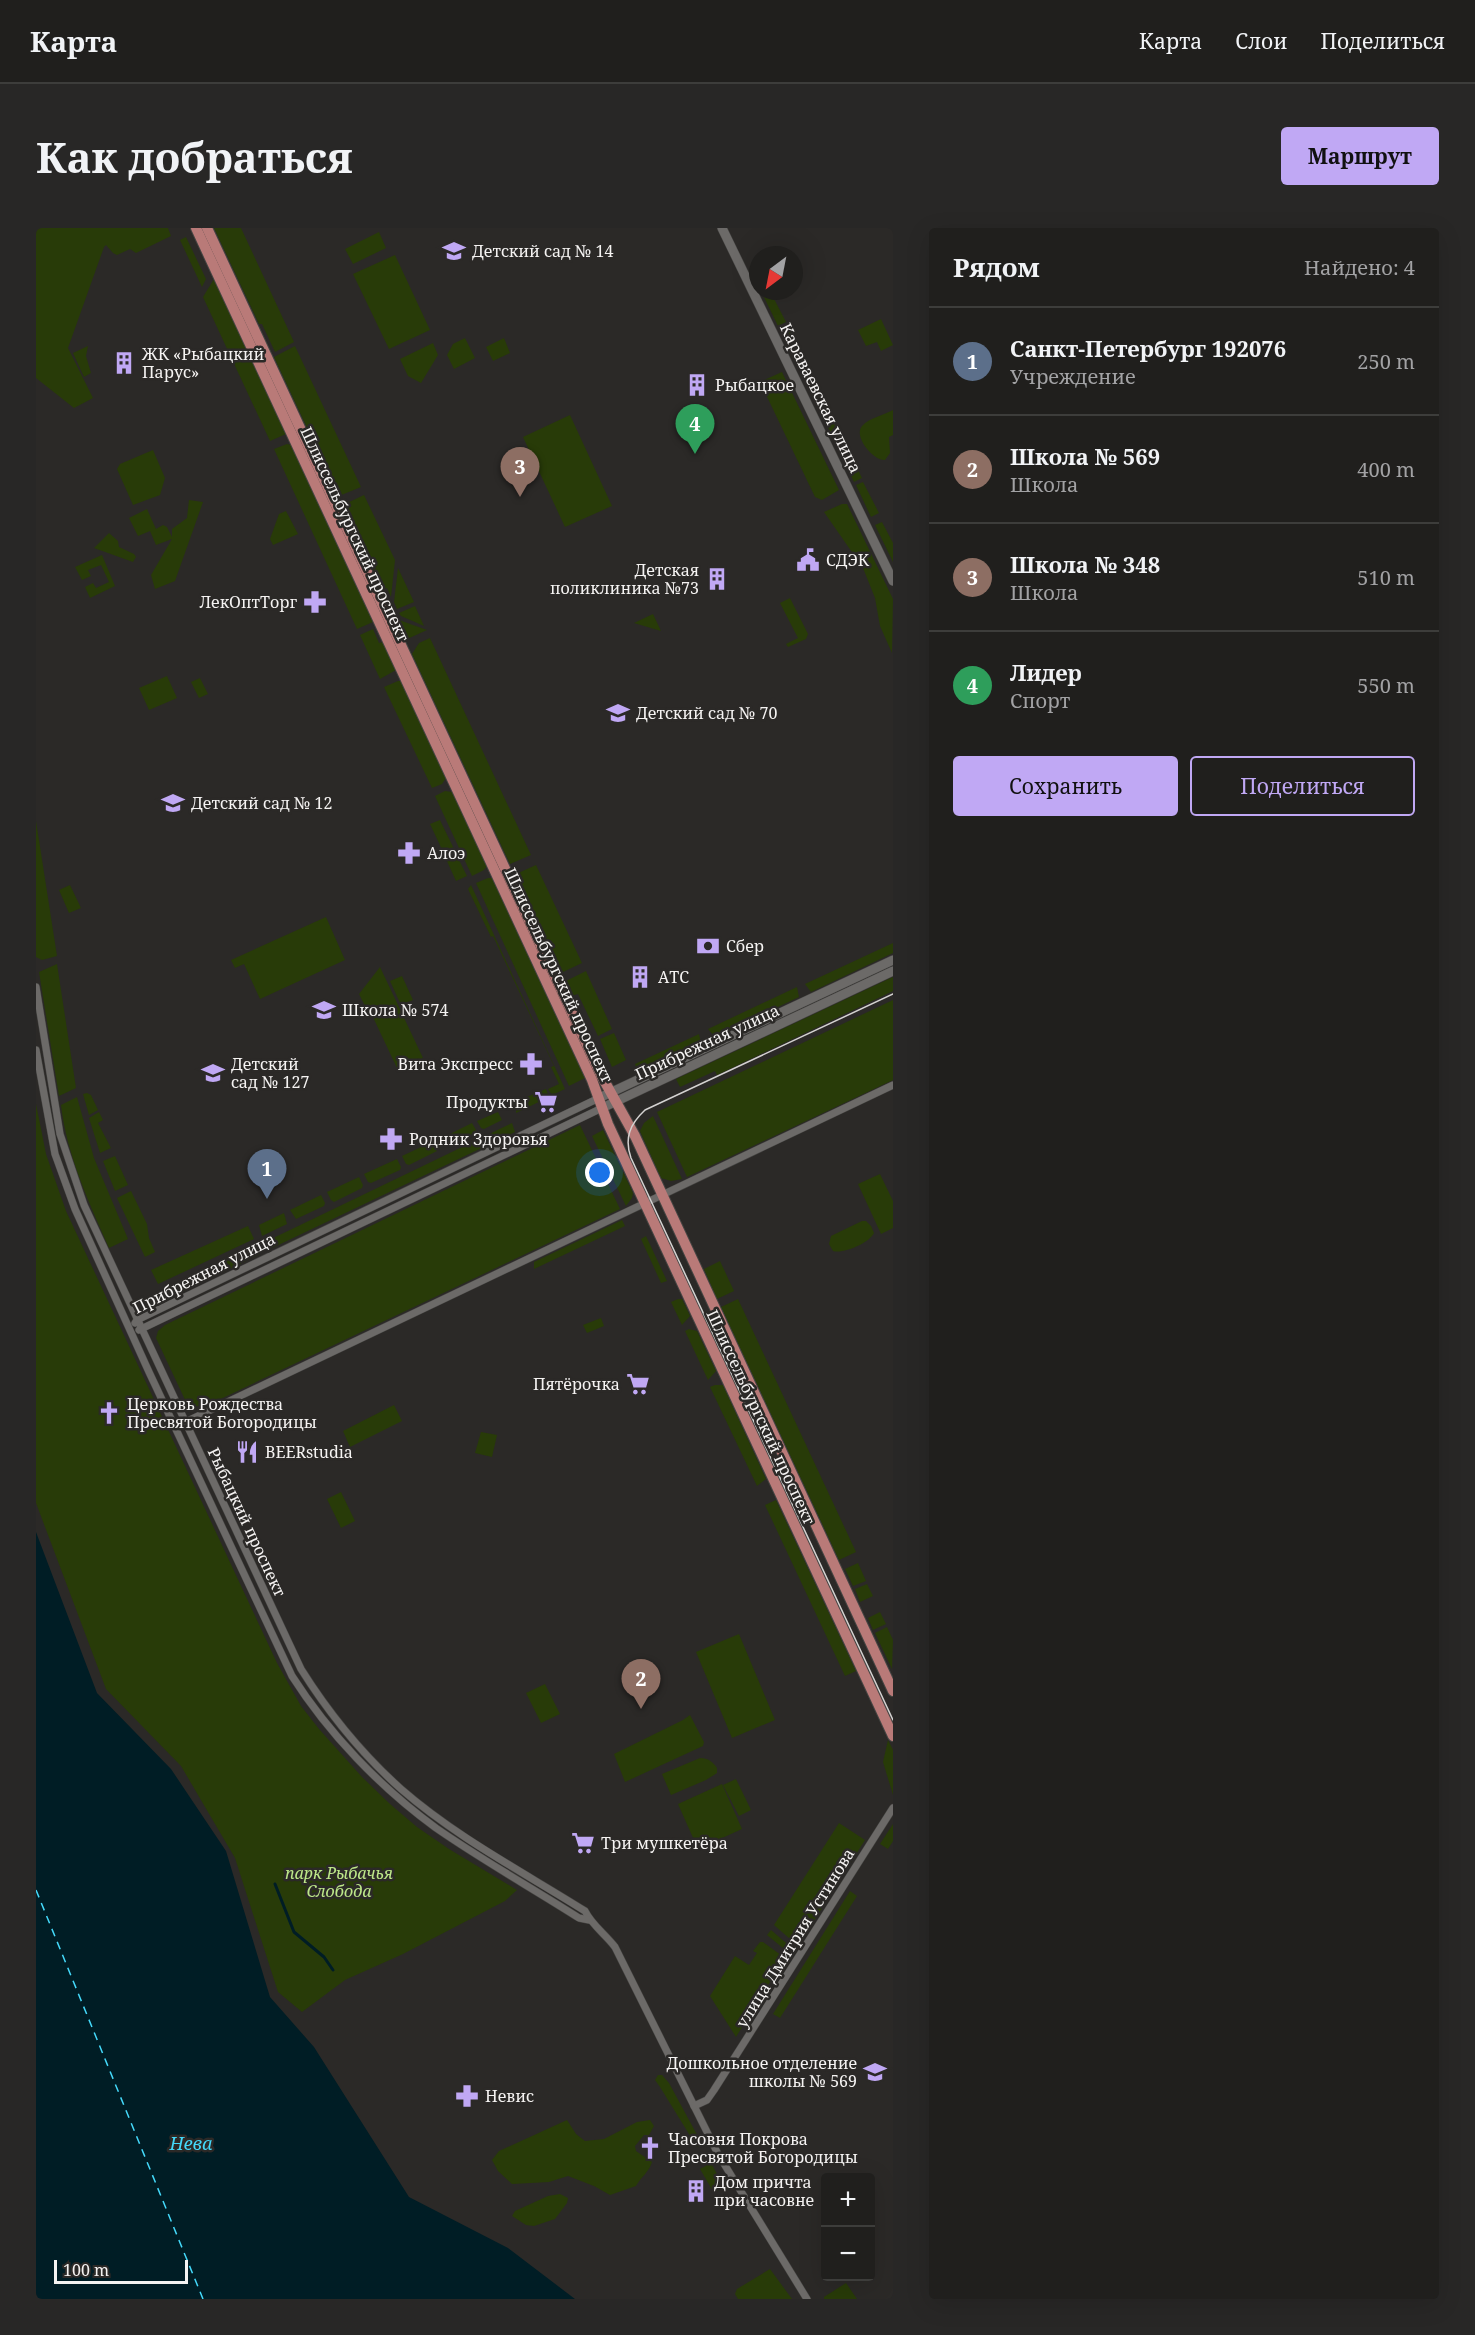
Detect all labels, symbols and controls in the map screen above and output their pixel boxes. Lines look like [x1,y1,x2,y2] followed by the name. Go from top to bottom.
[30,22,117,60] text: Карта
[1139,27,1202,55] text: Карта
[1235,27,1287,55] text: Слои
[1320,27,1445,55] text: Поделиться
[1281,127,1439,185] button: Маршрут
[36,128,353,185] text: Как добраться
[441,238,467,264] school or university icon: Детский сад № 14
[472,240,614,262] place label: Детский сад № 14
[749,246,803,300] north arrow
[953,249,1040,285] text: Рядом
[1304,254,1415,281] text: Найдено: 4
[775,319,867,477] street label: Караваевская улица
[1010,333,1286,363] text: Санкт-Петербург 192076
[141,343,264,383] place label: ЖК «Рыбацкий Парус»
[967,348,978,375] text: 1
[1357,348,1415,375] text: 250 m
[111,350,137,376] building icon: ЖК «Рыбацкий Парус»
[1010,363,1136,390] text: Учреждение
[684,372,710,398] building icon: Рыбацкое
[715,374,794,396] place label: Рыбацкое
[676,404,714,454] pin: 4
[295,423,415,645] street label: Шлиссельбургский проспект
[1010,441,1160,471] text: Школа № 569
[500,448,540,497] pin: 3
[967,456,978,483] text: 2
[1357,456,1415,483] text: 400 m
[1010,471,1079,498] text: Школа
[795,547,821,573] public building icon: СДЭК
[826,549,870,571] place label: СДЭК
[1010,549,1160,579] text: Школа № 348
[550,559,699,599] place label: Детская поликлиника №73
[967,564,978,591] text: 3
[1357,564,1415,591] text: 510 m
[704,566,730,592] building icon: Детская поликлиника №73
[1010,579,1079,606] text: Школа
[302,589,328,615] pharmacy icon: ЛекОптТорг
[199,591,297,613] place label: ЛекОптТорг
[1010,657,1082,687] text: Лидер
[967,672,978,699] text: 4
[1357,672,1415,699] text: 550 m
[1010,687,1070,714] text: Спорт
[605,700,631,726] school or university icon: Детский сад № 70
[636,702,778,724] place label: Детский сад № 70
[953,756,1178,816] button: Сохранить
[1190,756,1415,816] button: Поделиться
[160,790,186,816] school or university icon: Детский сад № 12
[191,792,333,814] place label: Детский сад № 12
[396,840,422,866] pharmacy icon: Алоэ
[427,842,465,864] place label: Алоэ
[499,864,619,1086] street label: Шлиссельбургский проспект
[695,933,721,959] bank icon: Сбер
[726,935,764,957] place label: Сбер
[627,964,653,990] building icon: АТС
[658,966,689,988] place label: АТС
[311,997,337,1023] school or university icon: Школа № 574
[342,999,448,1021] place label: Школа № 574
[631,999,783,1085] street label: Прибрежная улица
[518,1051,544,1077] pharmacy icon: Вита Экспресс
[231,1053,309,1093] place label: Детский сад № 127
[398,1053,513,1075] place label: Вита Экспресс
[200,1060,226,1086] school or university icon: Детский сад № 127
[533,1089,559,1115] supermarket icon: Продукты
[446,1091,528,1113] place label: Продукты
[378,1126,404,1152] pharmacy icon: Родник Здоровья
[409,1128,548,1150] place label: Родник Здоровья
[248,1150,286,1199] pin: 1
[585,1158,614,1187] your location
[129,1228,279,1318] street label: Прибрежная улица
[701,1306,821,1528] street label: Шлиссельбургский проспект
[625,1371,651,1397] supermarket icon: Пятёрочка
[533,1373,620,1395] place label: Пятёрочка
[127,1393,317,1433] place label: Церковь Рождества Пресвятой Богородицы
[96,1400,122,1426] church icon: Церковь Рождества Пресвятой Богородицы
[234,1439,260,1465] restaurant icon: BEERstudia
[265,1441,353,1463] place label: BEERstudia
[203,1444,291,1601] street label: Рыбацкий проспект
[622,1660,660,1709] pin: 2
[570,1830,596,1856] supermarket icon: Три мушкетёра
[601,1832,728,1854] place label: Три мушкетёра
[731,1844,859,2032] street label: улица Дмитрия Устинова
[285,1862,393,1902] park label: парк Рыбачья Слобода
[666,2052,857,2092] place label: Дошкольное отделение школы № 569
[862,2059,888,2085] school or university icon: Дошкольное отделение школы № 569
[454,2083,480,2109] pharmacy icon: Невис
[485,2085,534,2107] place label: Невис
[668,2128,858,2168] place label: Часовня Покрова Пресвятой Богородицы
[168,2131,213,2155] water label: Нева
[637,2135,663,2161] church icon: Часовня Покрова Пресвятой Богородицы
[714,2171,814,2211] place label: Дом причта при часовне
[821,2173,875,2281] map controls
[821,2173,875,2227] button: +
[683,2178,709,2204] building icon: Дом причта при часовне
[821,2227,875,2281] button: −
[54,2257,188,2284] scale bar
[63,2259,109,2281] text: 100 m

